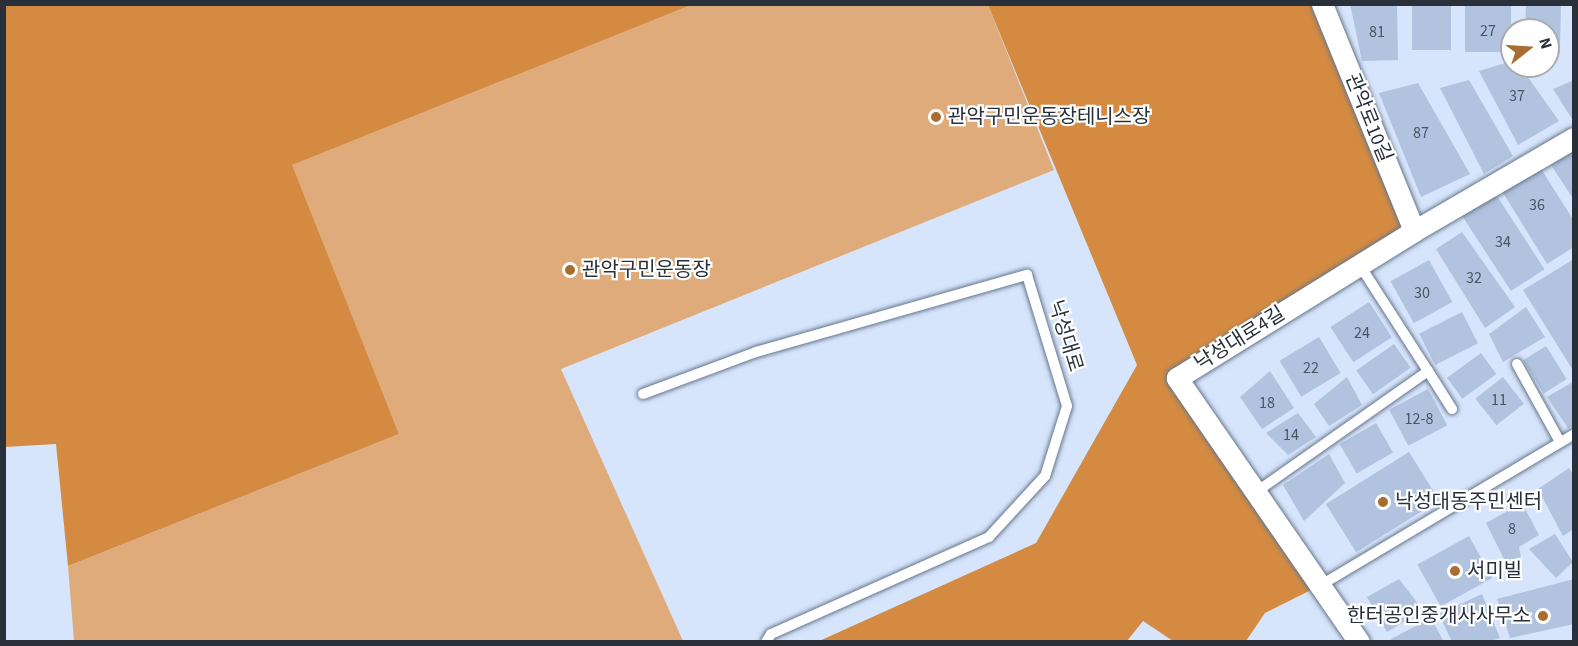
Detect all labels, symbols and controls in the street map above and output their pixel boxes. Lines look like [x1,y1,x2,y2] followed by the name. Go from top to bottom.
[1500,18,1560,78] north arrow
[1480,21,1496,41] house number: 27
[1369,22,1385,42] house number: 81
[1533,35,1557,52] text: N
[1339,70,1397,166] street label: 관악로10길
[1509,86,1525,106] house number: 37
[948,105,1150,129] place label: 관악구민운동장테니스장
[929,110,943,124] marker: 관악구민운동장테니스장
[1413,123,1429,143] house number: 87
[1529,195,1545,215] house number: 36
[1495,232,1511,252] house number: 34
[582,258,711,282] place label: 관악구민운동장
[563,263,577,277] marker: 관악구민운동장
[1466,268,1482,288] house number: 32
[1414,283,1430,303] house number: 30
[1043,297,1087,375] street label: 낙성대로
[1190,302,1290,376] street label: 낙성대로4길
[1354,323,1370,343] house number: 24
[1303,358,1319,378] house number: 22
[1491,390,1507,410] house number: 11
[1259,393,1275,413] house number: 18
[1405,409,1433,429] house number: 12-8
[1283,425,1299,445] house number: 14
[1395,490,1542,514] place label: 낙성대동주민센터
[1376,495,1390,509] marker: 낙성대동주민센터
[1508,519,1516,539] house number: 8
[1467,559,1522,583] place label: 서미빌
[1448,564,1462,578] marker: 서미빌
[1347,604,1531,628] place label: 한터공인중개사사무소
[1536,609,1550,623] marker: 한터공인중개사사무소

